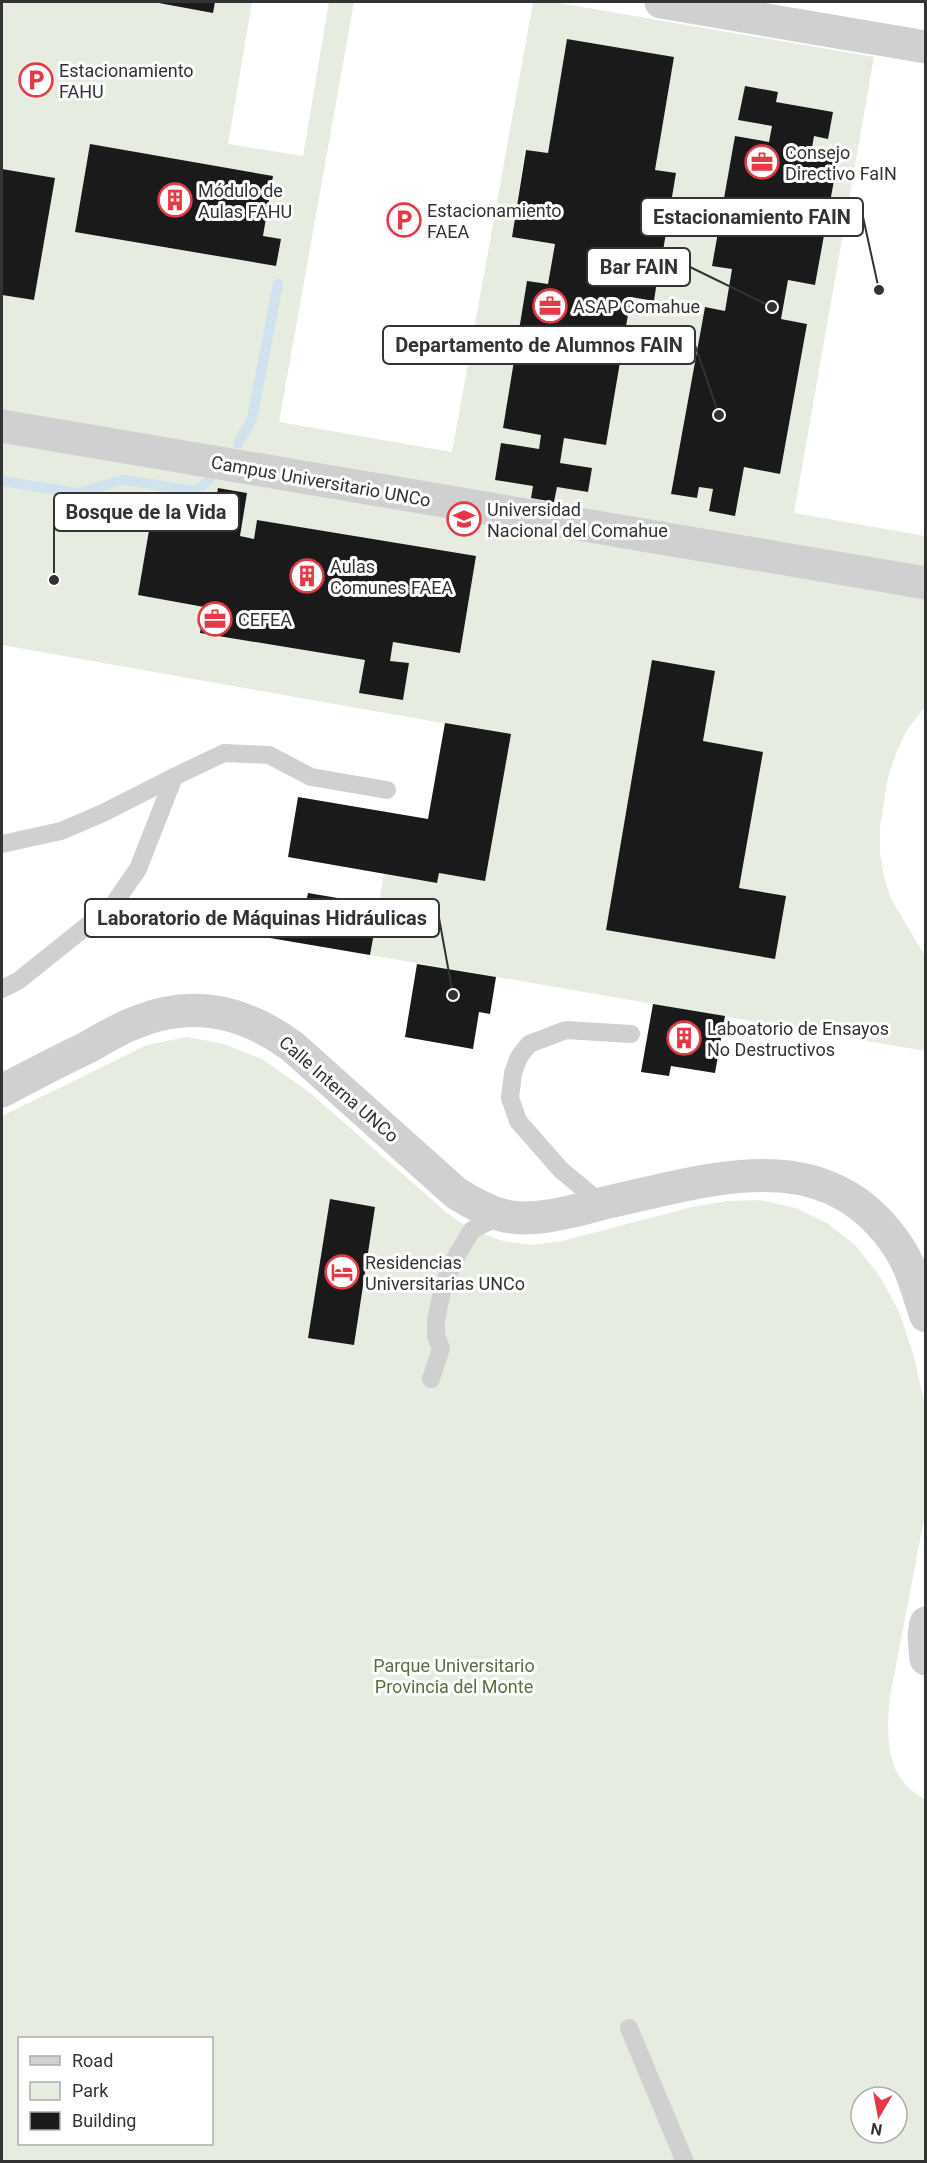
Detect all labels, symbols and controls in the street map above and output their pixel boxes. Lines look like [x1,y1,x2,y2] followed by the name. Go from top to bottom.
[59,60,194,102] place label: Estacionamiento FAHU
[18,62,54,98] parking icon: Estacionamiento FAHU
[785,142,897,184] place label: Consejo Directivo FaIN
[744,144,780,180] office icon: Consejo Directivo FaIN
[198,180,292,222] place label: Módulo de Aulas FAHU
[157,182,193,218] building icon: Módulo de Aulas FAHU
[641,198,863,236] callout: Estacionamiento FAIN
[427,200,562,242] place label: Estacionamiento FAEA
[386,202,422,238] parking icon: Estacionamiento FAEA
[653,205,851,229] text: Estacionamiento FAIN
[587,248,690,286] callout: Bar FAIN
[600,255,678,279] text: Bar FAIN
[532,288,568,324] office icon: ASAP Comahue
[573,296,700,317] place label: ASAP Comahue
[383,326,695,364] callout: Departamento de Alumnos FAIN
[395,333,683,357] text: Departamento de Alumnos FAIN
[210,451,432,511] street label: Campus Universitario UNCo
[54,493,239,531] callout: Bosque de la Vida
[487,499,668,541] place label: Universidad Nacional del Comahue
[66,500,227,524] text: Bosque de la Vida
[446,501,482,537] school or university icon: Universidad Nacional del Comahue
[330,556,453,598] place label: Aulas Comunes FAEA
[289,558,325,594] building icon: Aulas Comunes FAEA
[197,601,233,637] office icon: CEFEA
[238,609,292,630] place label: CEFEA
[85,899,439,937] callout: Laboratorio de Máquinas Hidráulicas
[97,906,427,930] text: Laboratorio de Máquinas Hidráulicas
[707,1018,889,1060] place label: Laboatorio de Ensayos No Destructivos
[666,1020,702,1056] building icon: Laboatorio de Ensayos No Destructivos
[275,1031,403,1147] street label: Calle Interna UNCo
[365,1252,525,1294] place label: Residencias Universitarias UNCo
[324,1254,360,1290] hotel icon: Residencias Universitarias UNCo
[373,1655,535,1697] park label: Parque Universitario Provincia del Monte
[18,2037,213,2145] legend
[72,2050,113,2071] text: Road
[72,2080,109,2101] text: Park
[849,2085,909,2145] north arrow
[72,2110,136,2131] text: Building
[869,2119,884,2140] text: N

